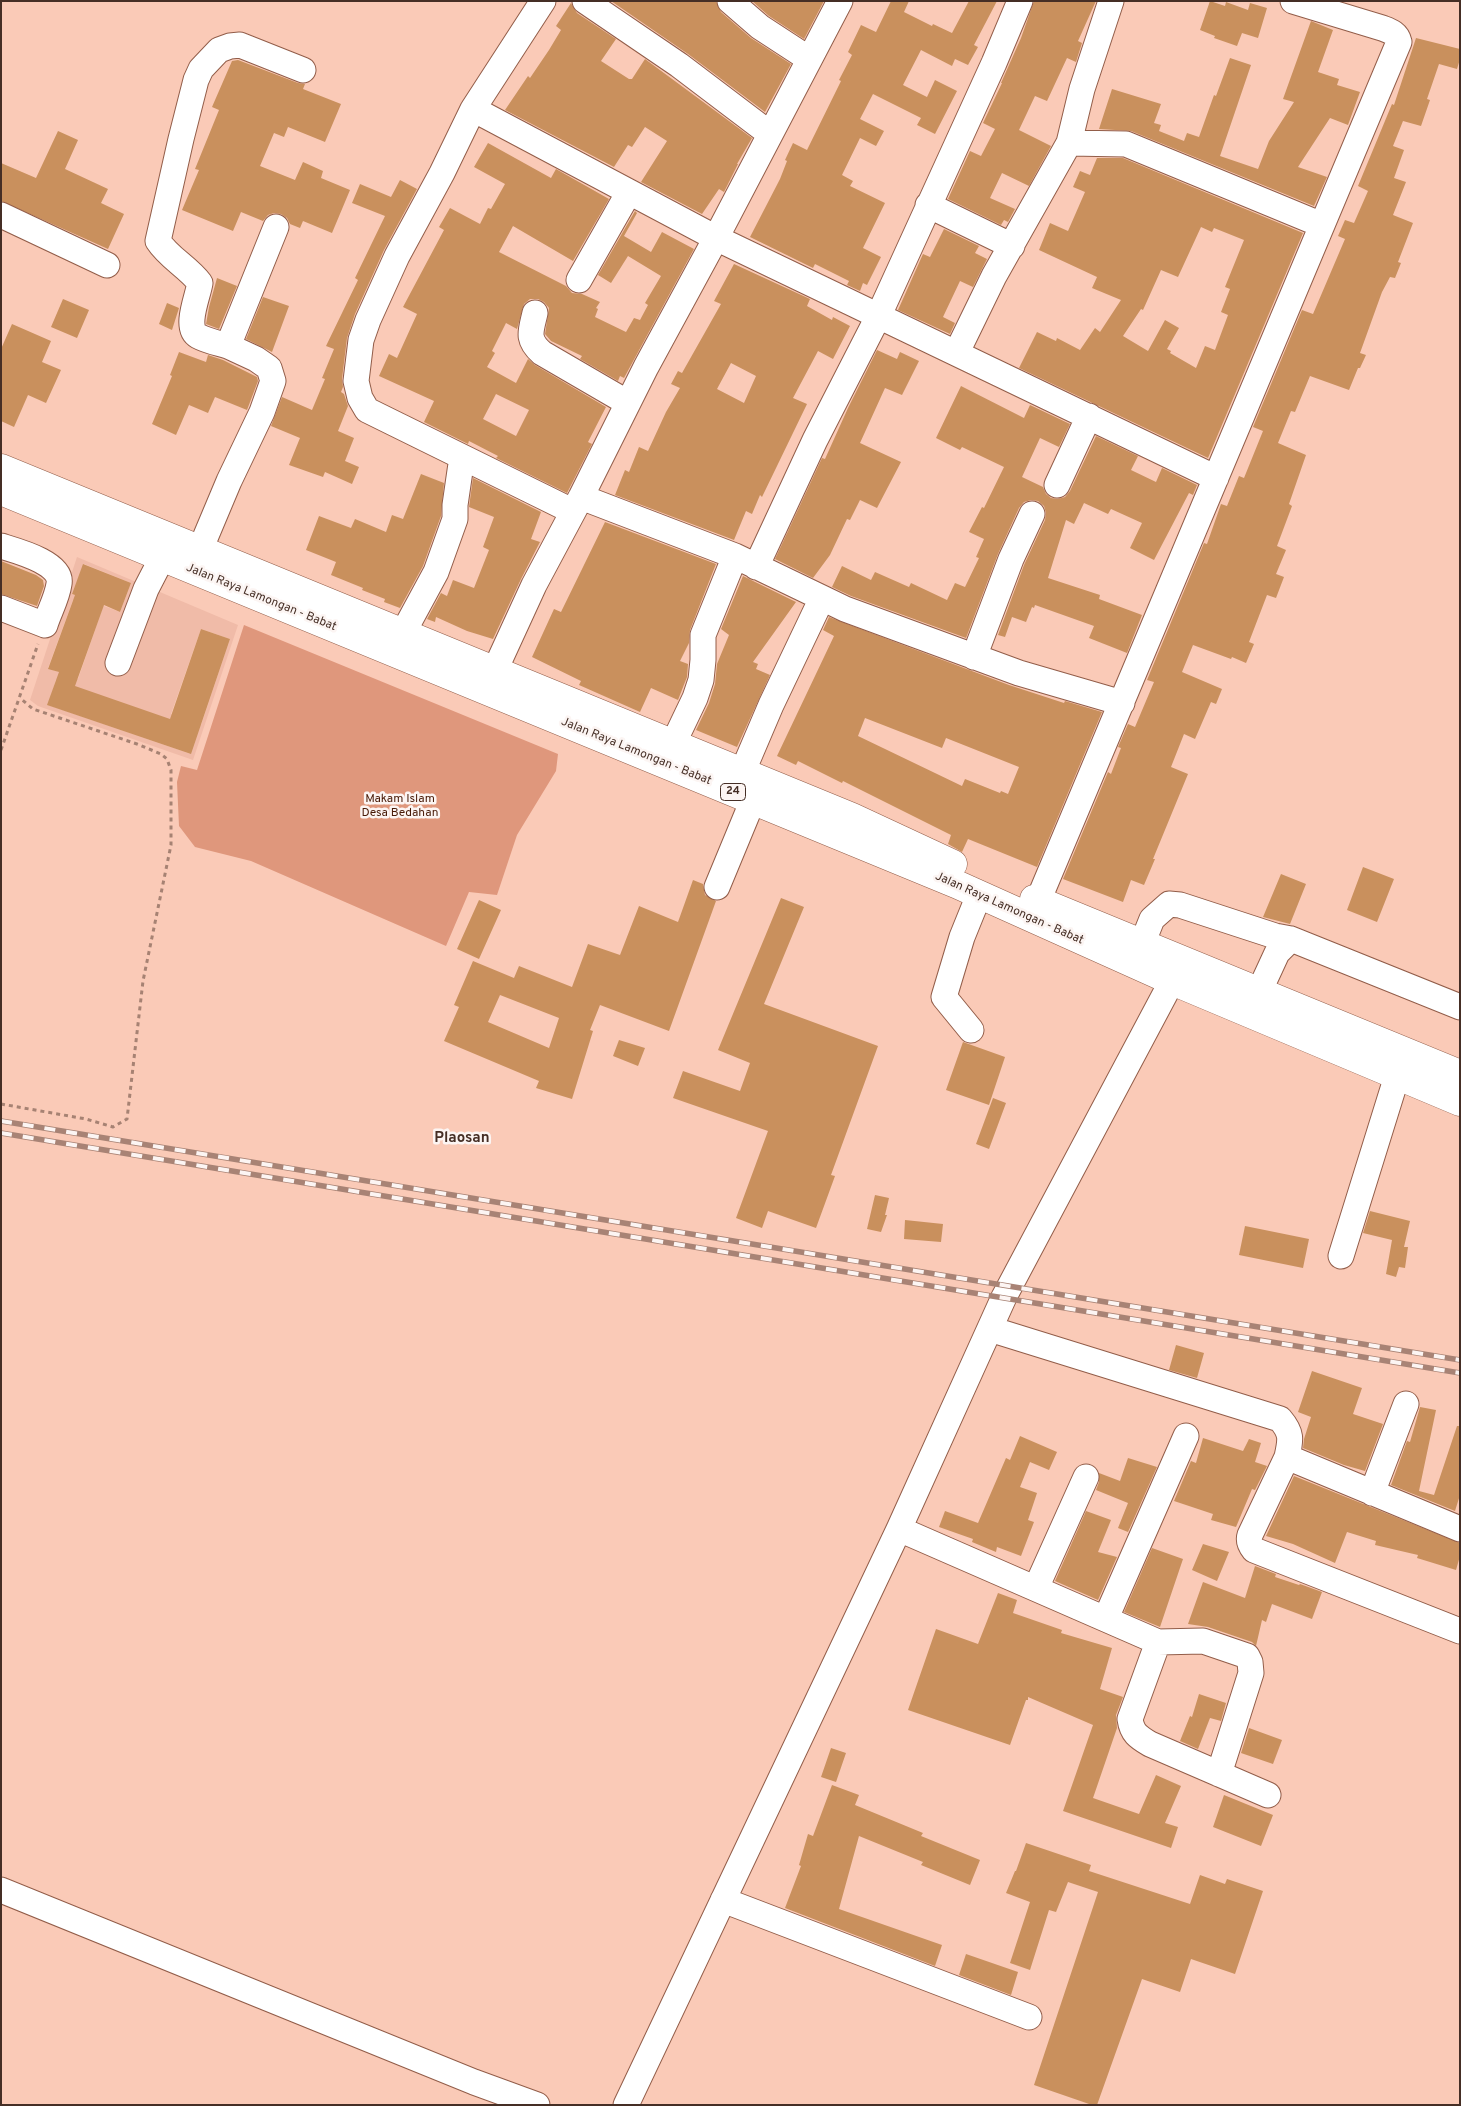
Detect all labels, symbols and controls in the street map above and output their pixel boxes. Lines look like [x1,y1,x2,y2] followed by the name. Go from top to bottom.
[184,561,338,635] street label: Jalan Raya Lamongan - Babat
[559,715,713,789] street label: Jalan Raya Lamongan - Babat
[720,784,746,800] road number: 24
[362,793,438,821] park label: Makam Islam Desa Bedahan
[933,870,1085,948] street label: Jalan Raya Lamongan - Babat
[434,1130,490,1148] district label: Plaosan

